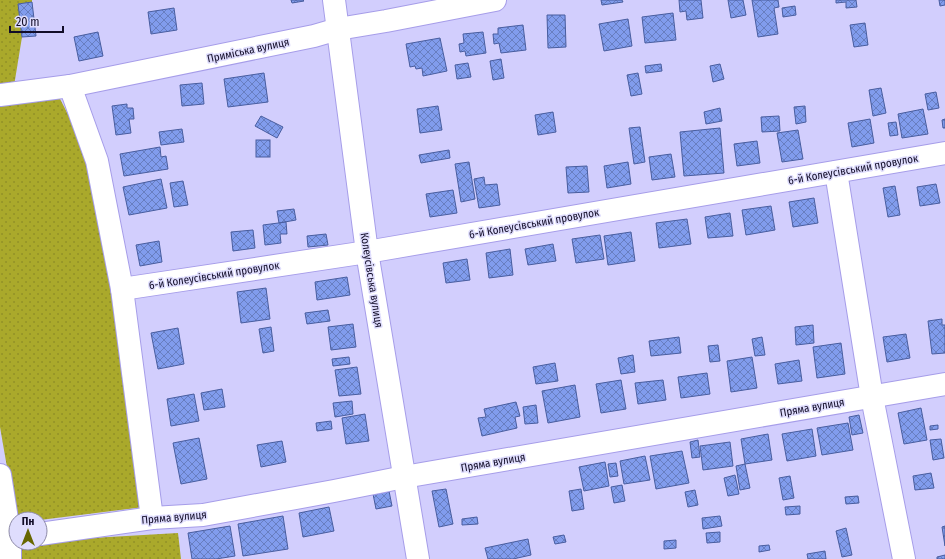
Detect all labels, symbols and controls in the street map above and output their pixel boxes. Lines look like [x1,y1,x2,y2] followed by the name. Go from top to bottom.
[10,8,63,34] scale bar
[16,15,40,29] text: 20 m
[206,35,290,66] street label: Приміська вулиця
[787,151,920,187] street label: 6-й Колеусівський провулок
[468,205,601,241] street label: 6-й Колеусівський провулок
[358,232,385,329] street label: Колеусівська вулиця
[148,259,281,292] street label: 6-й Колеусівський провулок
[779,395,845,420] street label: Пряма вулиця
[460,450,526,475] street label: Пряма вулиця
[141,508,207,527] street label: Пряма вулиця
[8,511,48,551] north arrow
[22,515,34,528] text: Пн

